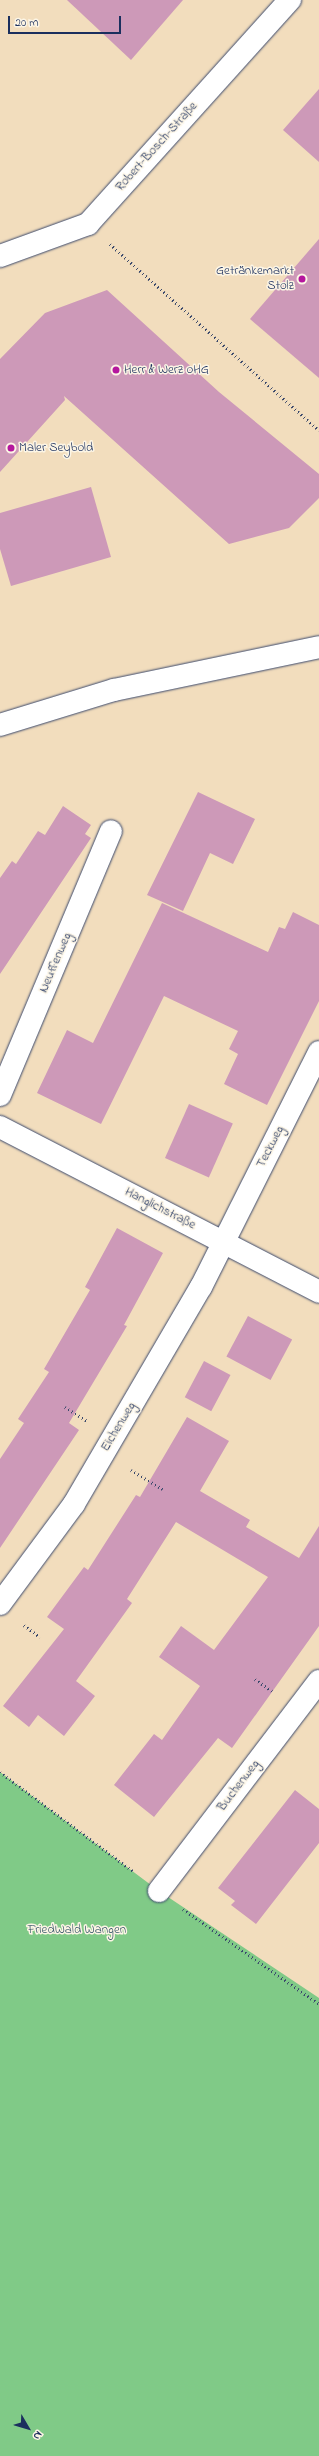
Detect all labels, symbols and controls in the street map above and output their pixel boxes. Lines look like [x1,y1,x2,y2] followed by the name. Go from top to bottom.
[10,8,123,34] scale bar
[15,14,38,32] text: 20 m
[113,99,201,195] street label: Robert-Bosch-Straße
[216,264,294,295] place label: Getränkemarkt Stolz
[297,274,307,284] marker: Getränkemarkt Stolz
[124,362,209,378] place label: Herr & Werz oHG
[111,365,121,375] marker: Herr & Werz oHG
[19,440,93,456] place label: Maler Seybold
[6,443,16,453] marker: Maler Seybold
[36,931,76,995] street label: Neuffenweg
[254,1123,288,1171] street label: Teckweg
[122,1184,198,1234] street label: Hanglichstraße
[98,1400,140,1454] street label: Eichenweg
[215,1757,263,1815] street label: Buchenweg
[28,1922,126,1938] park label: FriedWald Wangen
[8,2408,48,2448] north arrow
[29,2428,46,2443] text: N

